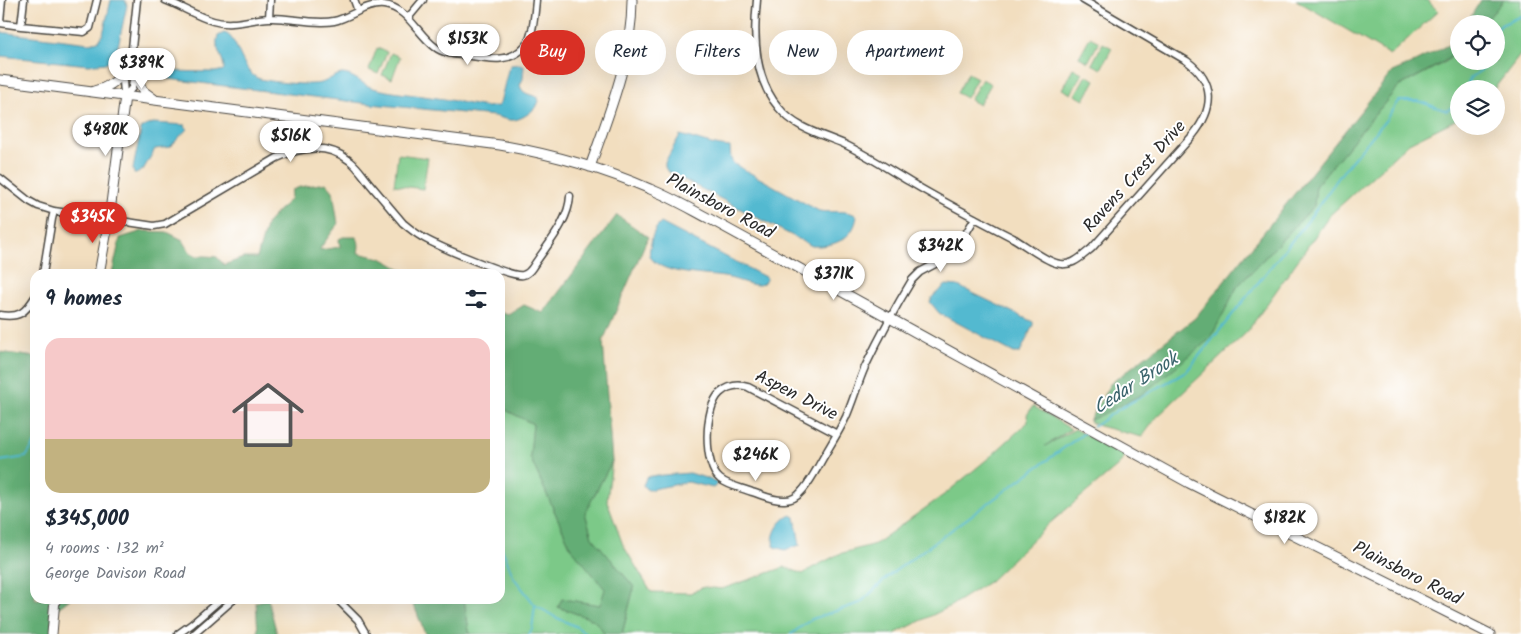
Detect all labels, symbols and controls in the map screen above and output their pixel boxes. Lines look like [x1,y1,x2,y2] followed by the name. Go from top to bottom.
[1450,15,1505,135] map controls
[1450,15,1505,70] button: locate
[433,23,503,66] pin: $153K
[448,27,488,52] text: $153K
[520,30,585,75] chip: Buy
[595,30,666,75] chip: Rent
[676,30,759,75] chip: Filters
[769,30,837,75] chip: New
[847,30,963,75] chip: Apartment
[107,48,177,90] pin: $389K
[119,51,165,76] text: $389K
[1450,80,1505,135] button: layers
[71,114,141,157] pin: $480K
[1076,114,1194,240] street label: Ravens Crest Drive
[83,118,129,143] text: $480K
[256,120,326,163] pin: $516K
[271,124,311,149] text: $516K
[661,166,780,248] street label: Plainsboro Road
[58,202,128,244] pin: $345K
[71,205,115,230] text: $345K
[906,230,976,273] pin: $342K
[918,234,964,259] text: $342K
[799,258,869,301] pin: $371K
[814,262,854,287] text: $371K
[45,283,122,316] text: 9 homes
[462,285,490,313] icon: filters
[1087,343,1187,423] water label: Cedar Brook
[749,363,843,429] street label: Aspen Drive
[223,370,313,460] icon: home
[721,440,791,482] pin: $246K
[733,443,779,468] text: $246K
[1250,502,1320,545] pin: $182K
[45,503,129,536] text: $345,000
[1264,506,1306,531] text: $182K
[1347,534,1468,614] street label: Plainsboro Road
[45,536,164,561] text: 4 rooms · 132 m²
[45,561,185,586] text: George Davison Road

